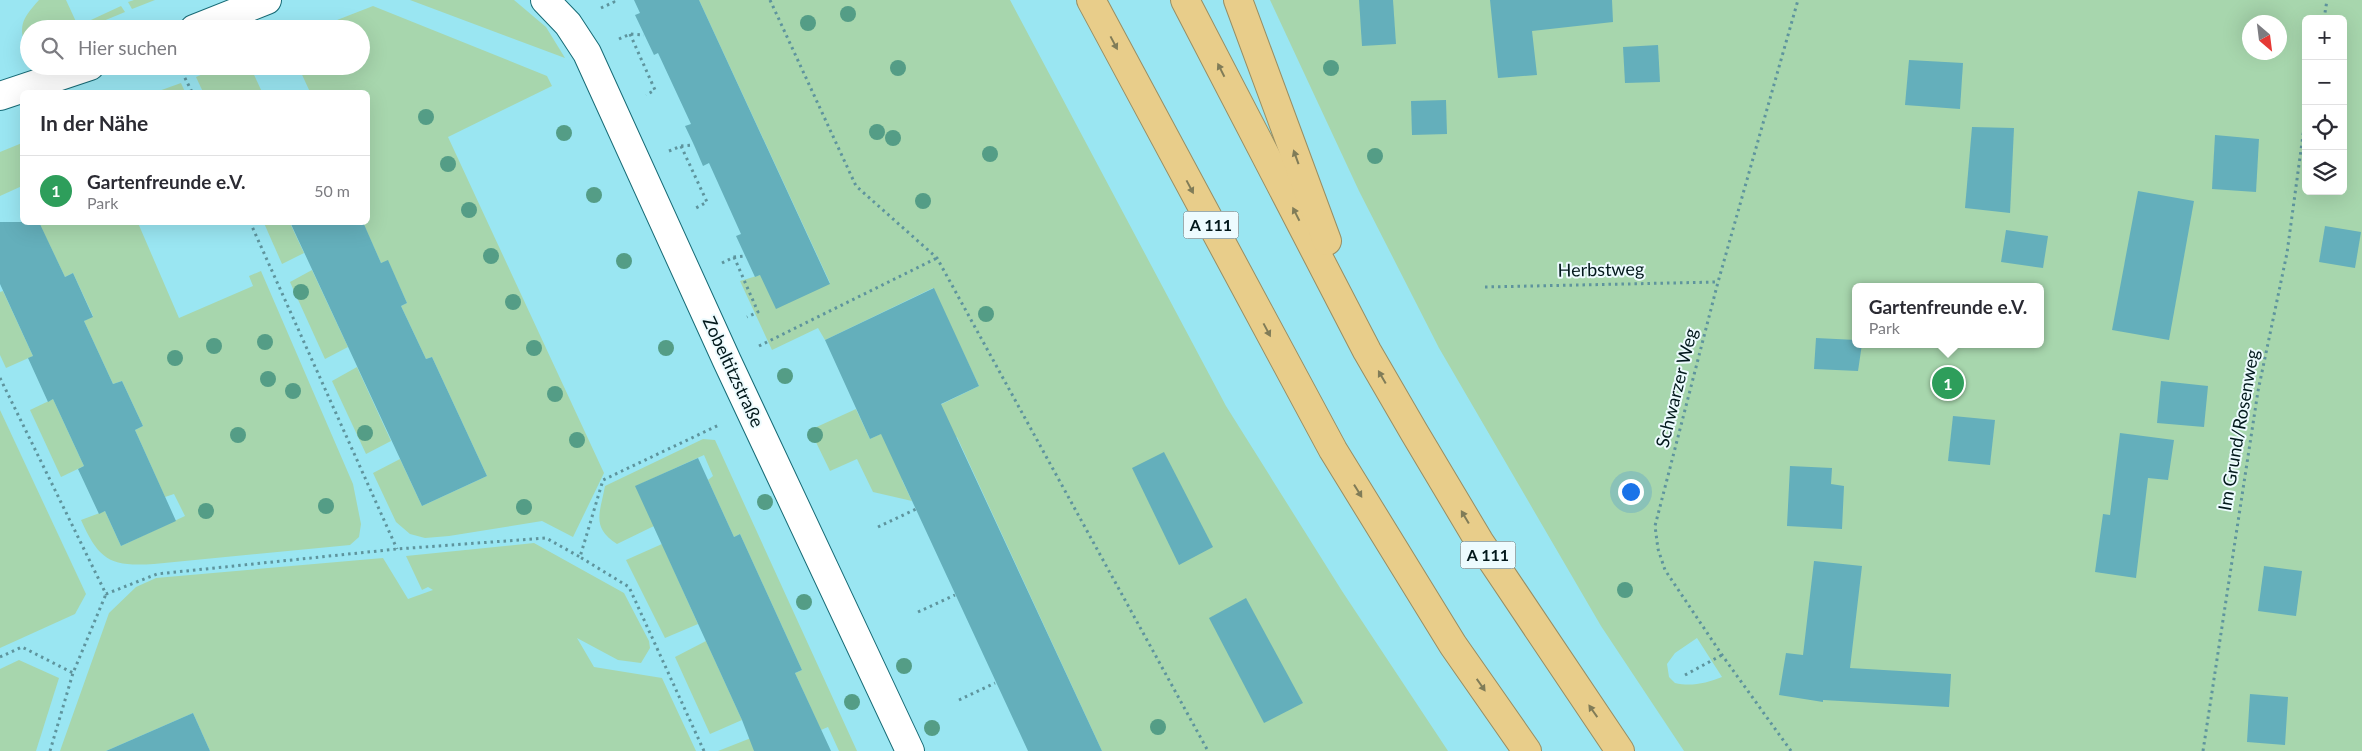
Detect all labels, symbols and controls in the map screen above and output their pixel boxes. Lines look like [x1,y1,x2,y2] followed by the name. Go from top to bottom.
[2242,15,2287,60] north arrow
[2302,15,2347,195] map controls
[2302,15,2347,60] button: +
[20,20,370,75] search box
[38,34,66,62] icon: search
[78,36,177,59] text: Hier suchen
[1109,36,1118,50] one-way arrow
[2302,60,2347,105] button: −
[1217,63,1225,77] one-way arrow
[2302,105,2347,150] button: locate
[40,110,148,135] text: In der Nähe
[1292,149,1300,164] one-way arrow
[2302,150,2347,195] button: layers
[87,170,246,193] text: Gartenfreunde e.V.
[1186,179,1194,194] one-way arrow
[51,181,61,200] text: 1
[314,181,350,200] text: 50 m
[87,193,118,212] text: Park
[1292,207,1300,221] one-way arrow
[1184,212,1238,238] road number: A 111
[1557,257,1645,281] street label: Herbstweg
[1852,283,2044,348] popup
[1869,295,2027,318] text: Gartenfreunde e.V.
[699,313,769,430] street label: Zobeltitzstraße
[1869,318,1900,337] text: Park
[1263,322,1271,337] one-way arrow
[1651,326,1702,450] street label: Schwarzer Weg
[2213,348,2263,512] street label: Im Grund/Rosenweg
[1932,364,1964,402] pin: 1
[1378,370,1387,384] one-way arrow
[1618,479,1644,505] your location
[1354,485,1363,498] one-way arrow
[1460,510,1469,523] one-way arrow
[1460,542,1516,568] road number: A 111
[1476,678,1486,691] one-way arrow
[1588,704,1598,718] one-way arrow

